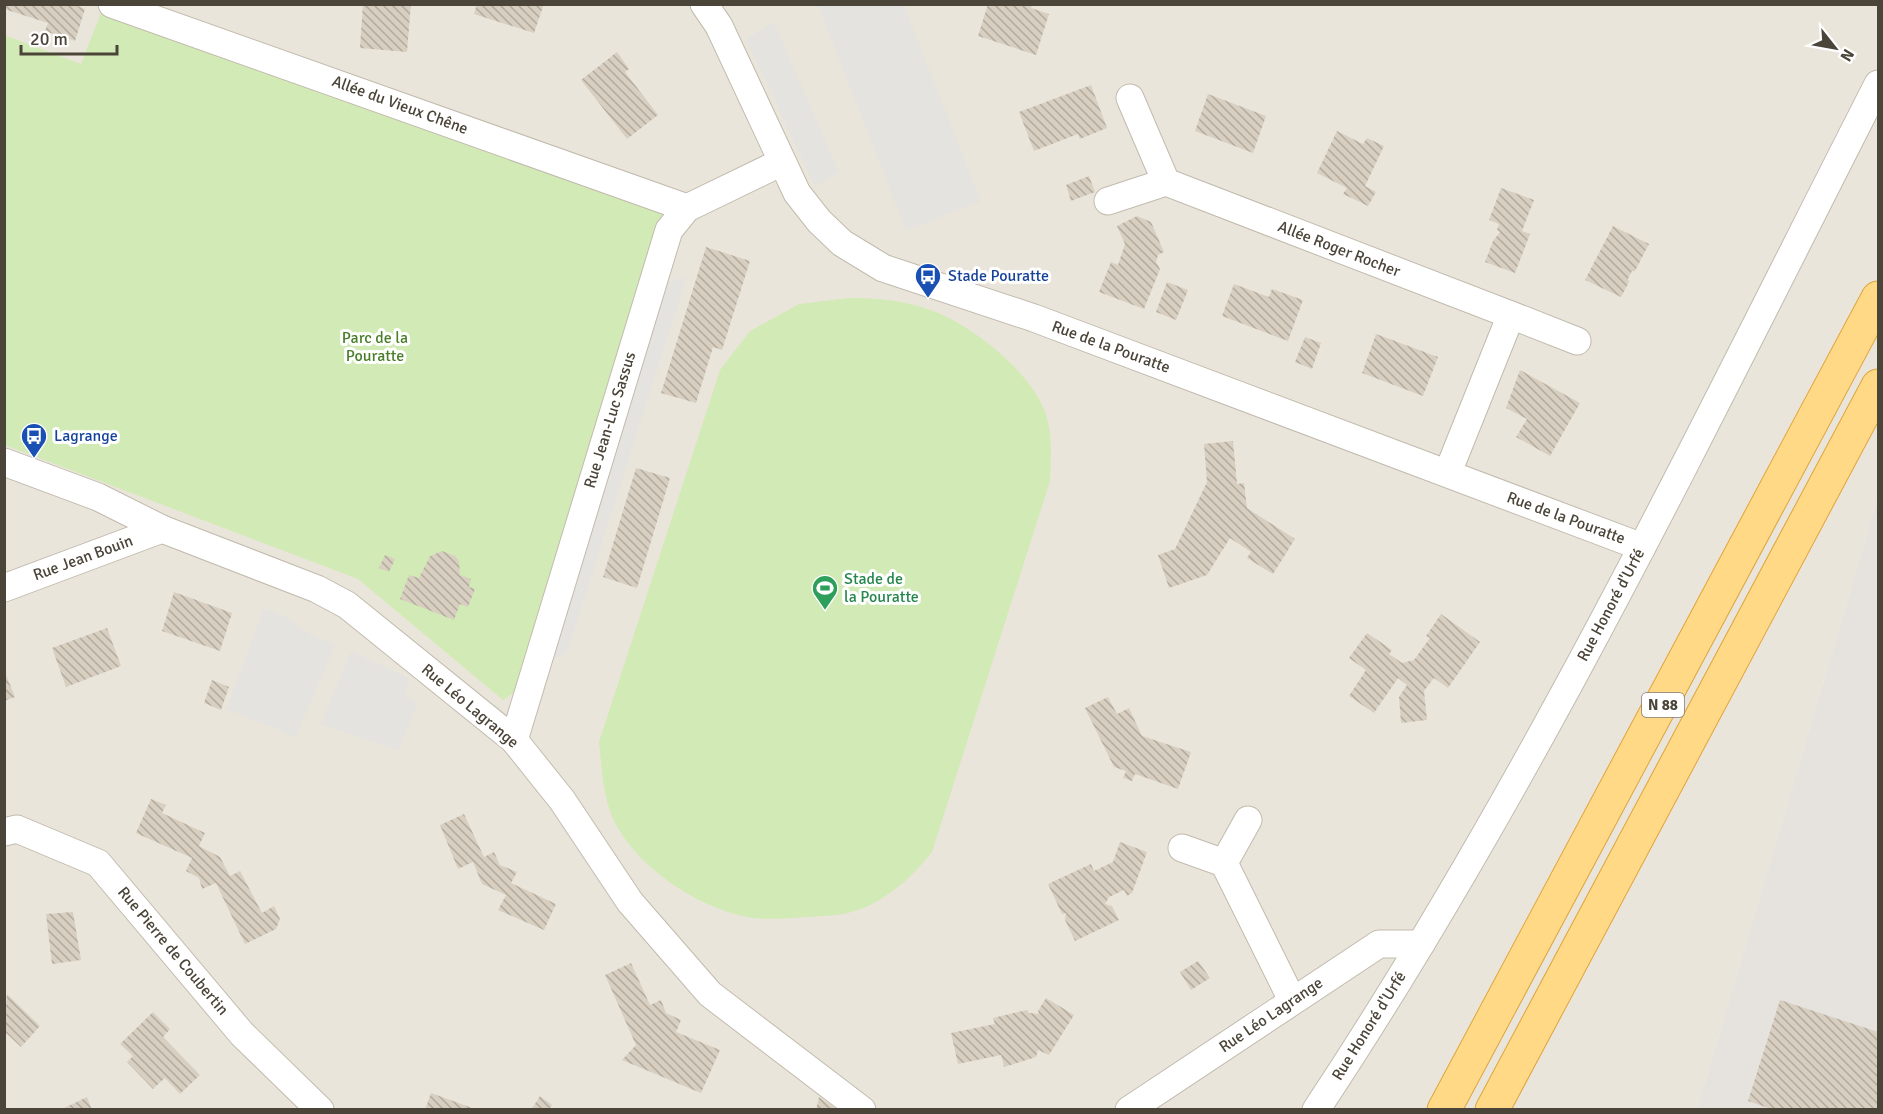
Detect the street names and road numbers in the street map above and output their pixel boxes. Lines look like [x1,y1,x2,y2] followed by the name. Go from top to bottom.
[329,71,471,139] street label: Allée du Vieux Chêne
[1275,216,1403,282] street label: Allée Roger Rocher
[1049,316,1173,378] street label: Rue de la Pouratte
[580,349,640,491] street label: Rue Jean-Luc Sassus
[1504,487,1628,549] street label: Rue de la Pouratte
[30,531,136,585] street label: Rue Jean Bouin
[1573,545,1649,665] street label: Rue Honoré d'Urfé
[417,659,523,753] street label: Rue Léo Lagrange
[1642,693,1684,717] road number: N 88
[113,883,233,1019] street label: Rue Pierre de Coubertin
[1327,968,1411,1084] street label: Rue Honoré d'Urfé
[1215,973,1327,1057] street label: Rue Léo Lagrange

